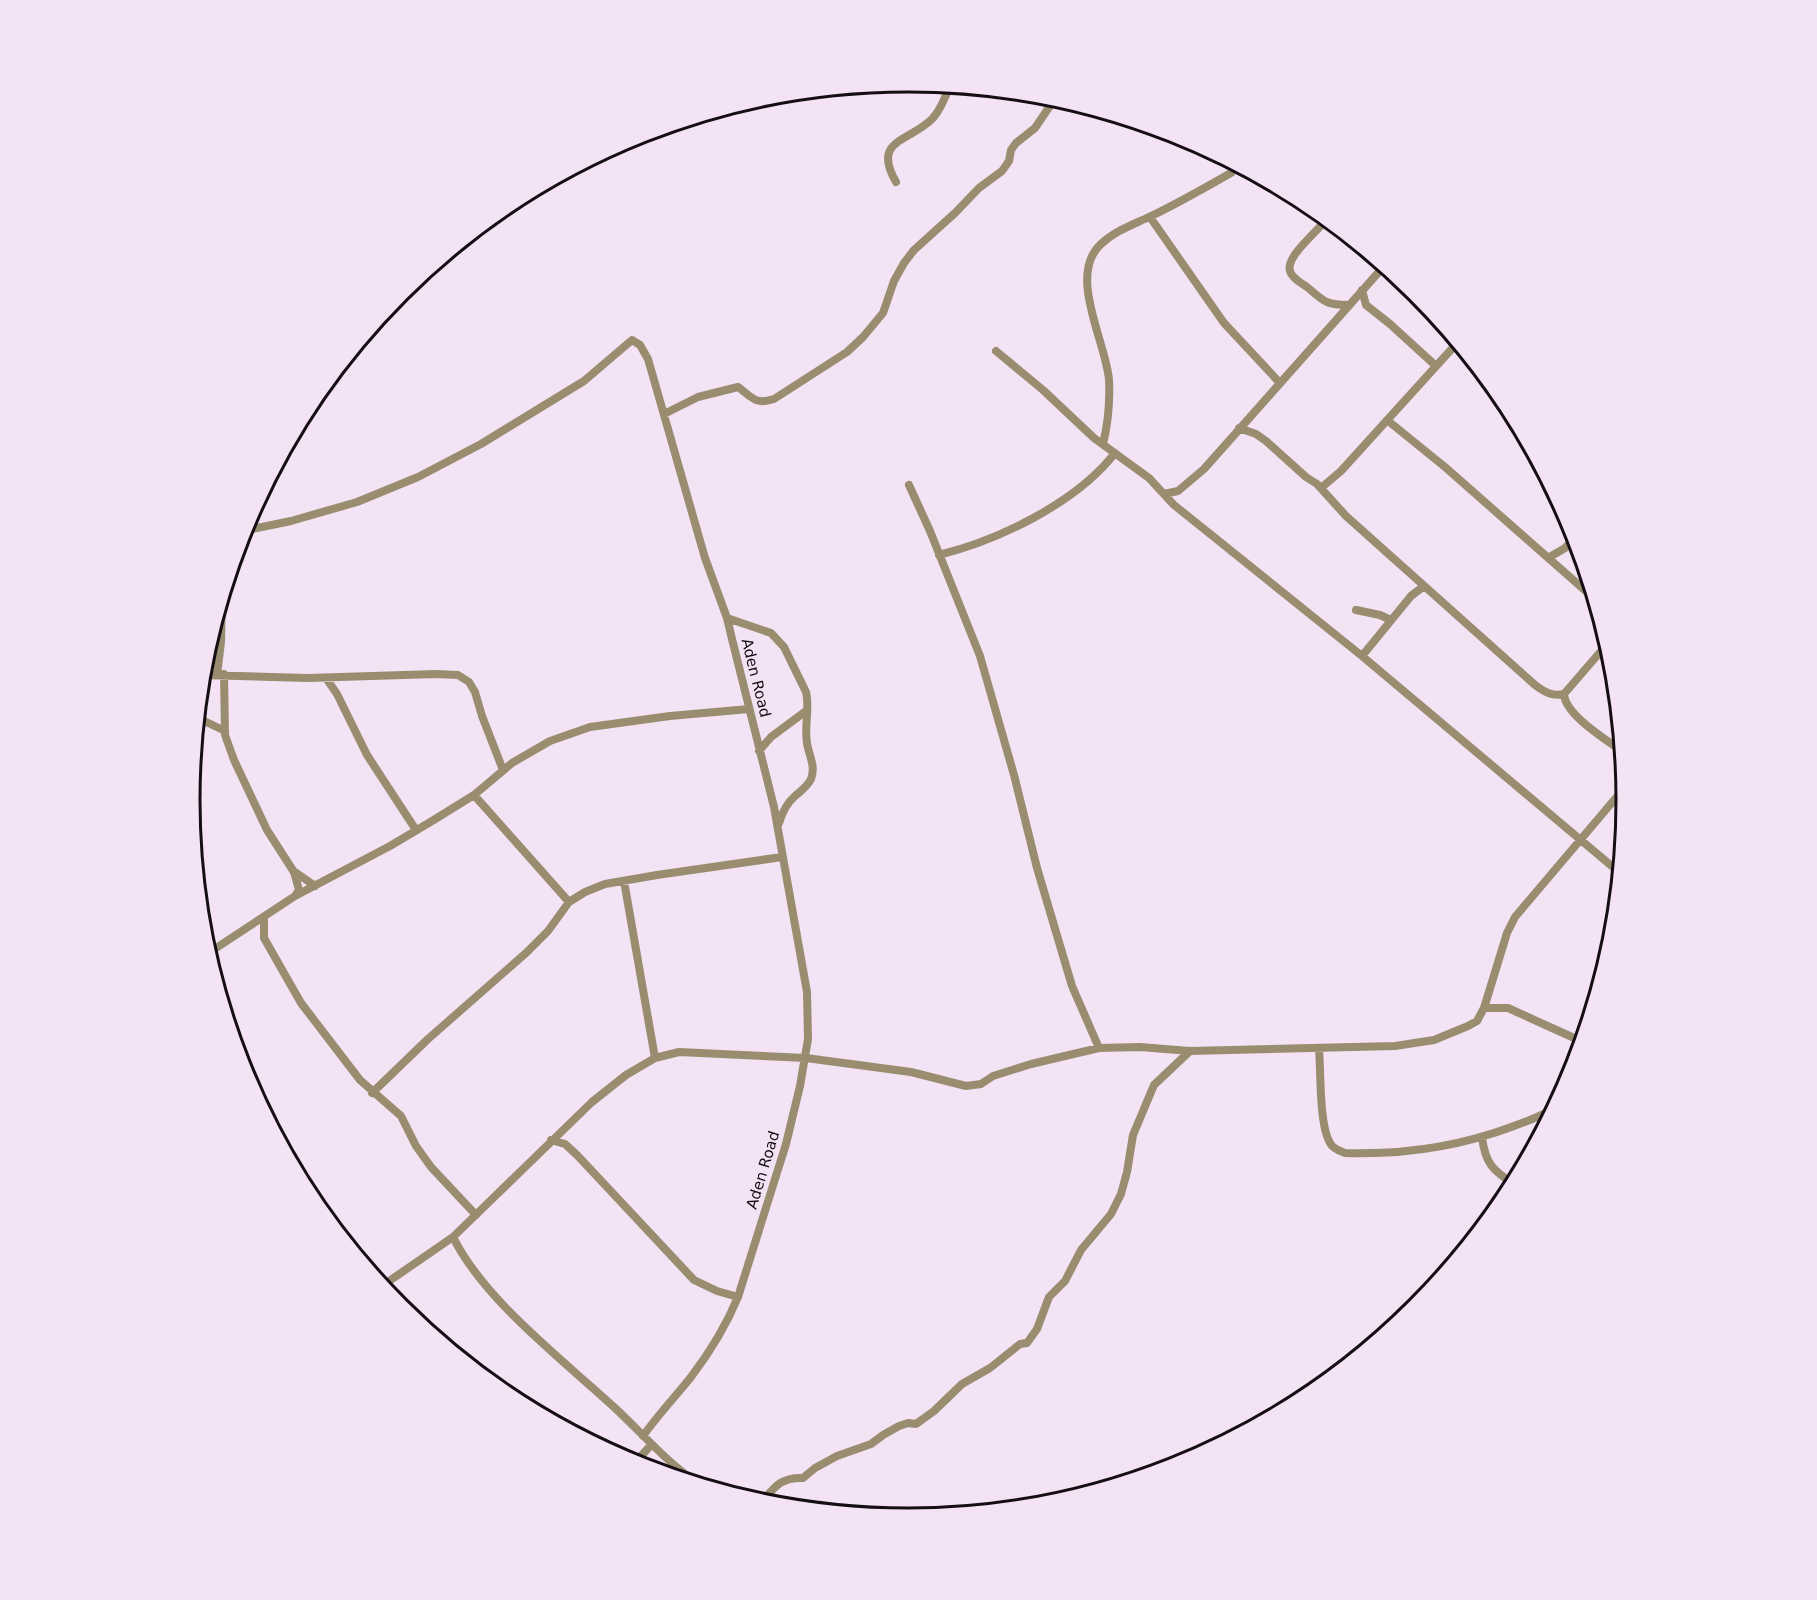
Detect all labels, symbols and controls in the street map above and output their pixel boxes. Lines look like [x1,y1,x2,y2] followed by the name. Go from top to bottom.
[738,637,774,719] street label: Aden Road
[743,1129,783,1211] street label: Aden Road

